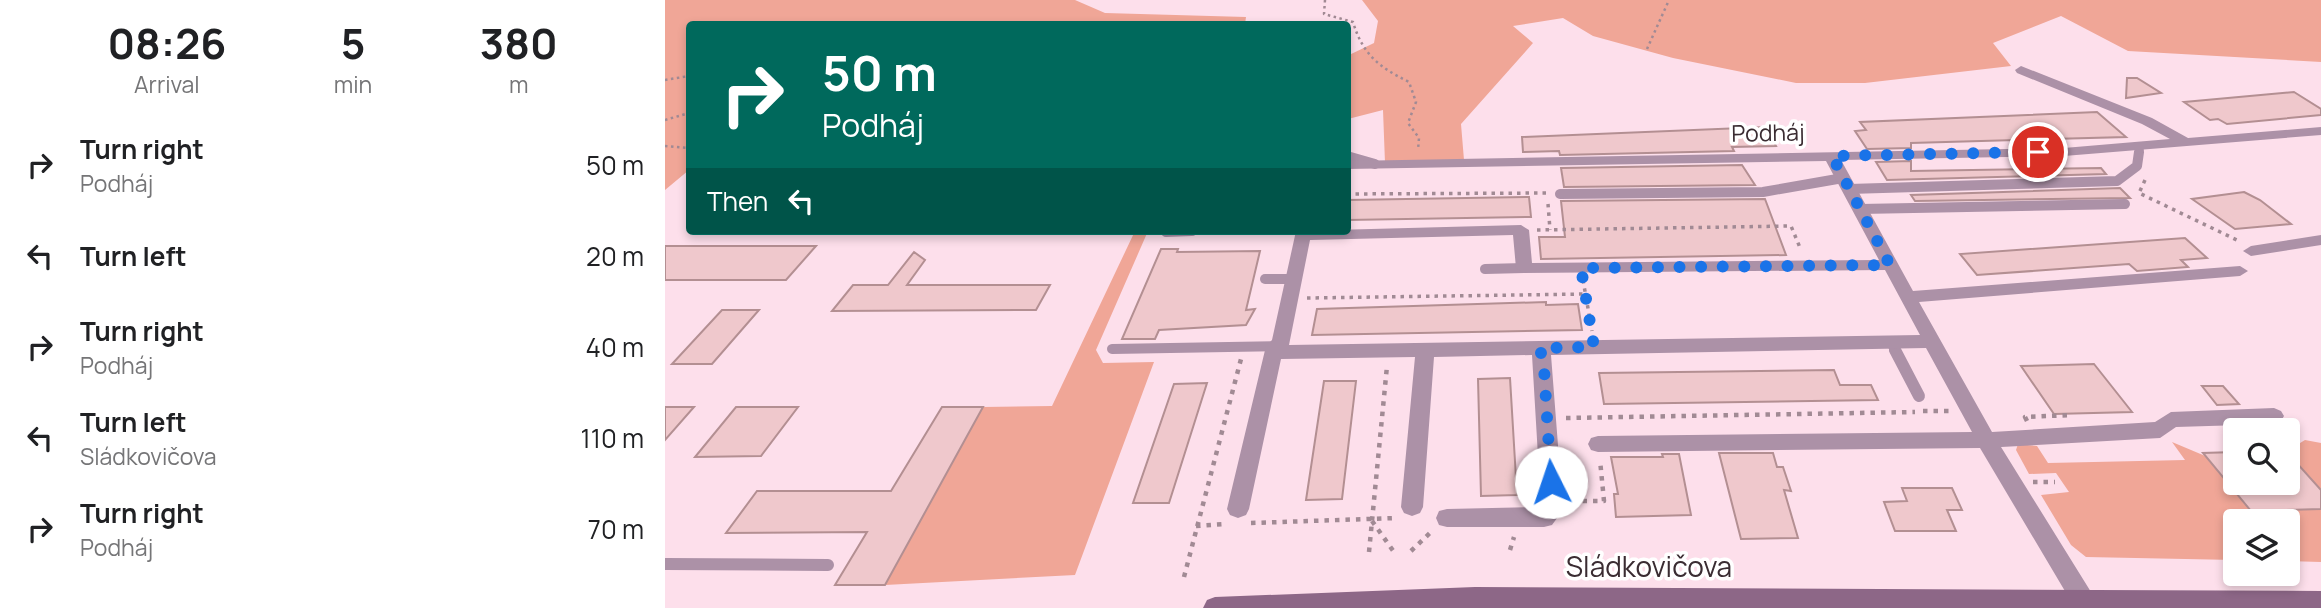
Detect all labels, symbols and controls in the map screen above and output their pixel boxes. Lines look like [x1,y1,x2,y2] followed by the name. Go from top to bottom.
[107,14,226,72] text: 08:26
[341,14,365,72] text: 5
[480,14,558,72] text: 380
[822,39,937,106] text: 50 m
[707,49,798,140] icon: right
[134,68,200,100] text: Arrival
[334,68,372,100] text: min
[509,68,528,100] text: m
[822,103,924,147] text: Podháj
[1731,115,1805,149] street label: Podháj
[2008,122,2068,182] pin
[80,131,204,167] text: Turn right
[2019,133,2057,171] icon: arrive
[21,146,59,184] icon: right
[586,147,644,183] text: 50 m
[80,167,153,199] text: Podháj
[782,182,820,220] icon: left
[707,183,768,219] text: Then
[21,237,59,275] icon: left
[80,238,187,274] text: Turn left
[586,238,644,274] text: 20 m
[80,313,204,349] text: Turn right
[21,328,59,366] icon: right
[586,329,644,365] text: 40 m
[80,349,153,381] text: Podháj
[80,404,187,440] text: Turn left
[2223,418,2300,586] map controls
[2223,418,2300,495] button: search
[21,419,59,457] icon: left
[581,420,644,456] text: 110 m
[80,440,217,472] text: Sládkovičova
[1514,445,1588,519] position arrow
[80,495,204,531] text: Turn right
[2223,509,2300,586] button: layers
[21,510,59,548] icon: right
[588,511,644,547] text: 70 m
[80,531,153,563] text: Podháj
[1566,547,1732,585] street label: Sládkovičova

